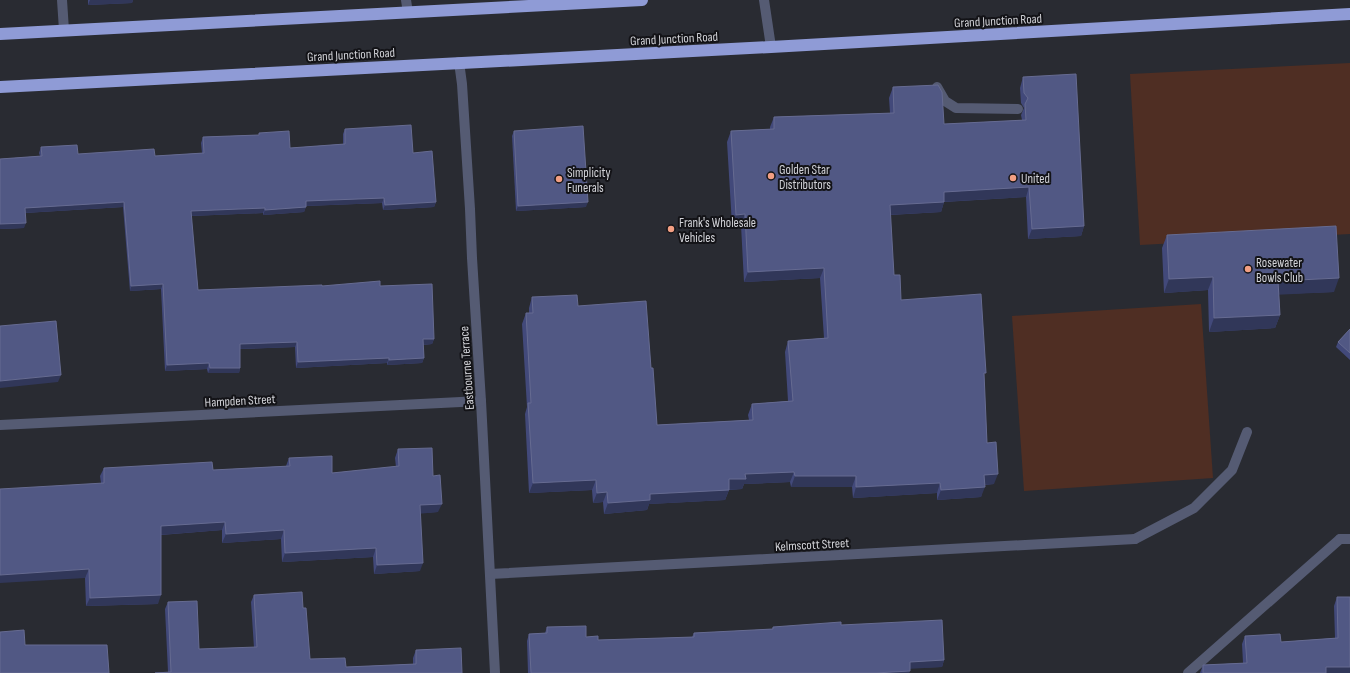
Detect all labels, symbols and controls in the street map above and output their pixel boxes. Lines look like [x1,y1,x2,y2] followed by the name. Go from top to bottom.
[954,11,1042,31] street label: Grand Junction Road
[630,29,718,49] street label: Grand Junction Road
[307,45,395,65] street label: Grand Junction Road
[779,162,831,193] place label: Golden Star Distributors
[567,165,610,196] place label: Simplicity Funerals
[766,171,776,181] marker: Golden Star Distributors
[1021,171,1050,187] place label: United
[1008,173,1018,183] marker: United
[554,174,564,184] marker: Simplicity Funerals
[679,215,756,246] place label: Frank's Wholesale Vehicles
[666,224,676,234] marker: Frank's Wholesale Vehicles
[1256,255,1303,286] place label: Rosewater Bowls Club
[1243,264,1253,274] marker: Rosewater Bowls Club
[456,326,478,410] street label: Eastbourne Terrace
[204,391,276,411] street label: Hampden Street
[775,535,850,555] street label: Kelmscott Street

